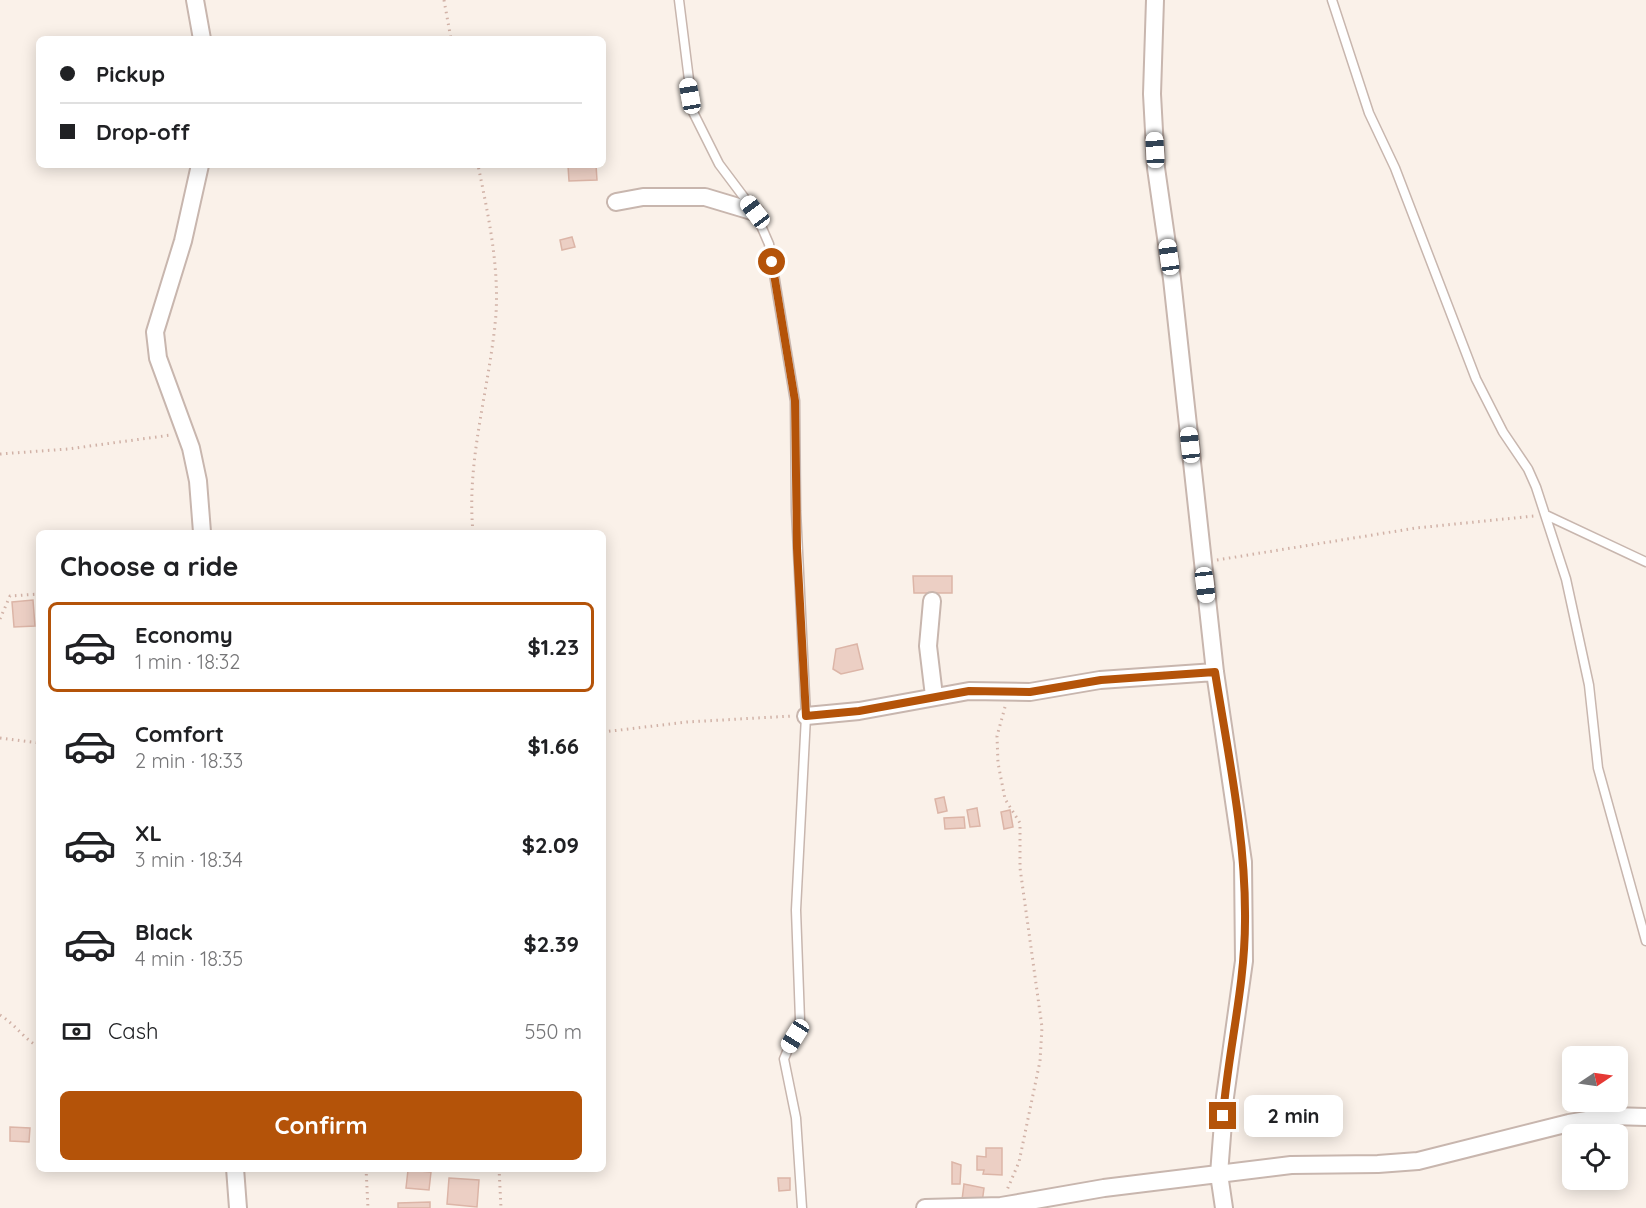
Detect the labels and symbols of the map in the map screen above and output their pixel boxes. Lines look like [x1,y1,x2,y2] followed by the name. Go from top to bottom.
[678,77,702,115] car
[1145,132,1165,168] car
[737,192,773,232] car
[1158,238,1180,276] car
[758,248,785,275] route start
[1179,426,1201,464] car
[1194,566,1216,604] car
[778,1016,812,1056] car
[1562,1046,1628,1112] north arrow
[1244,1095,1343,1137] callout: 2 min
[1209,1102,1236,1129] route end

